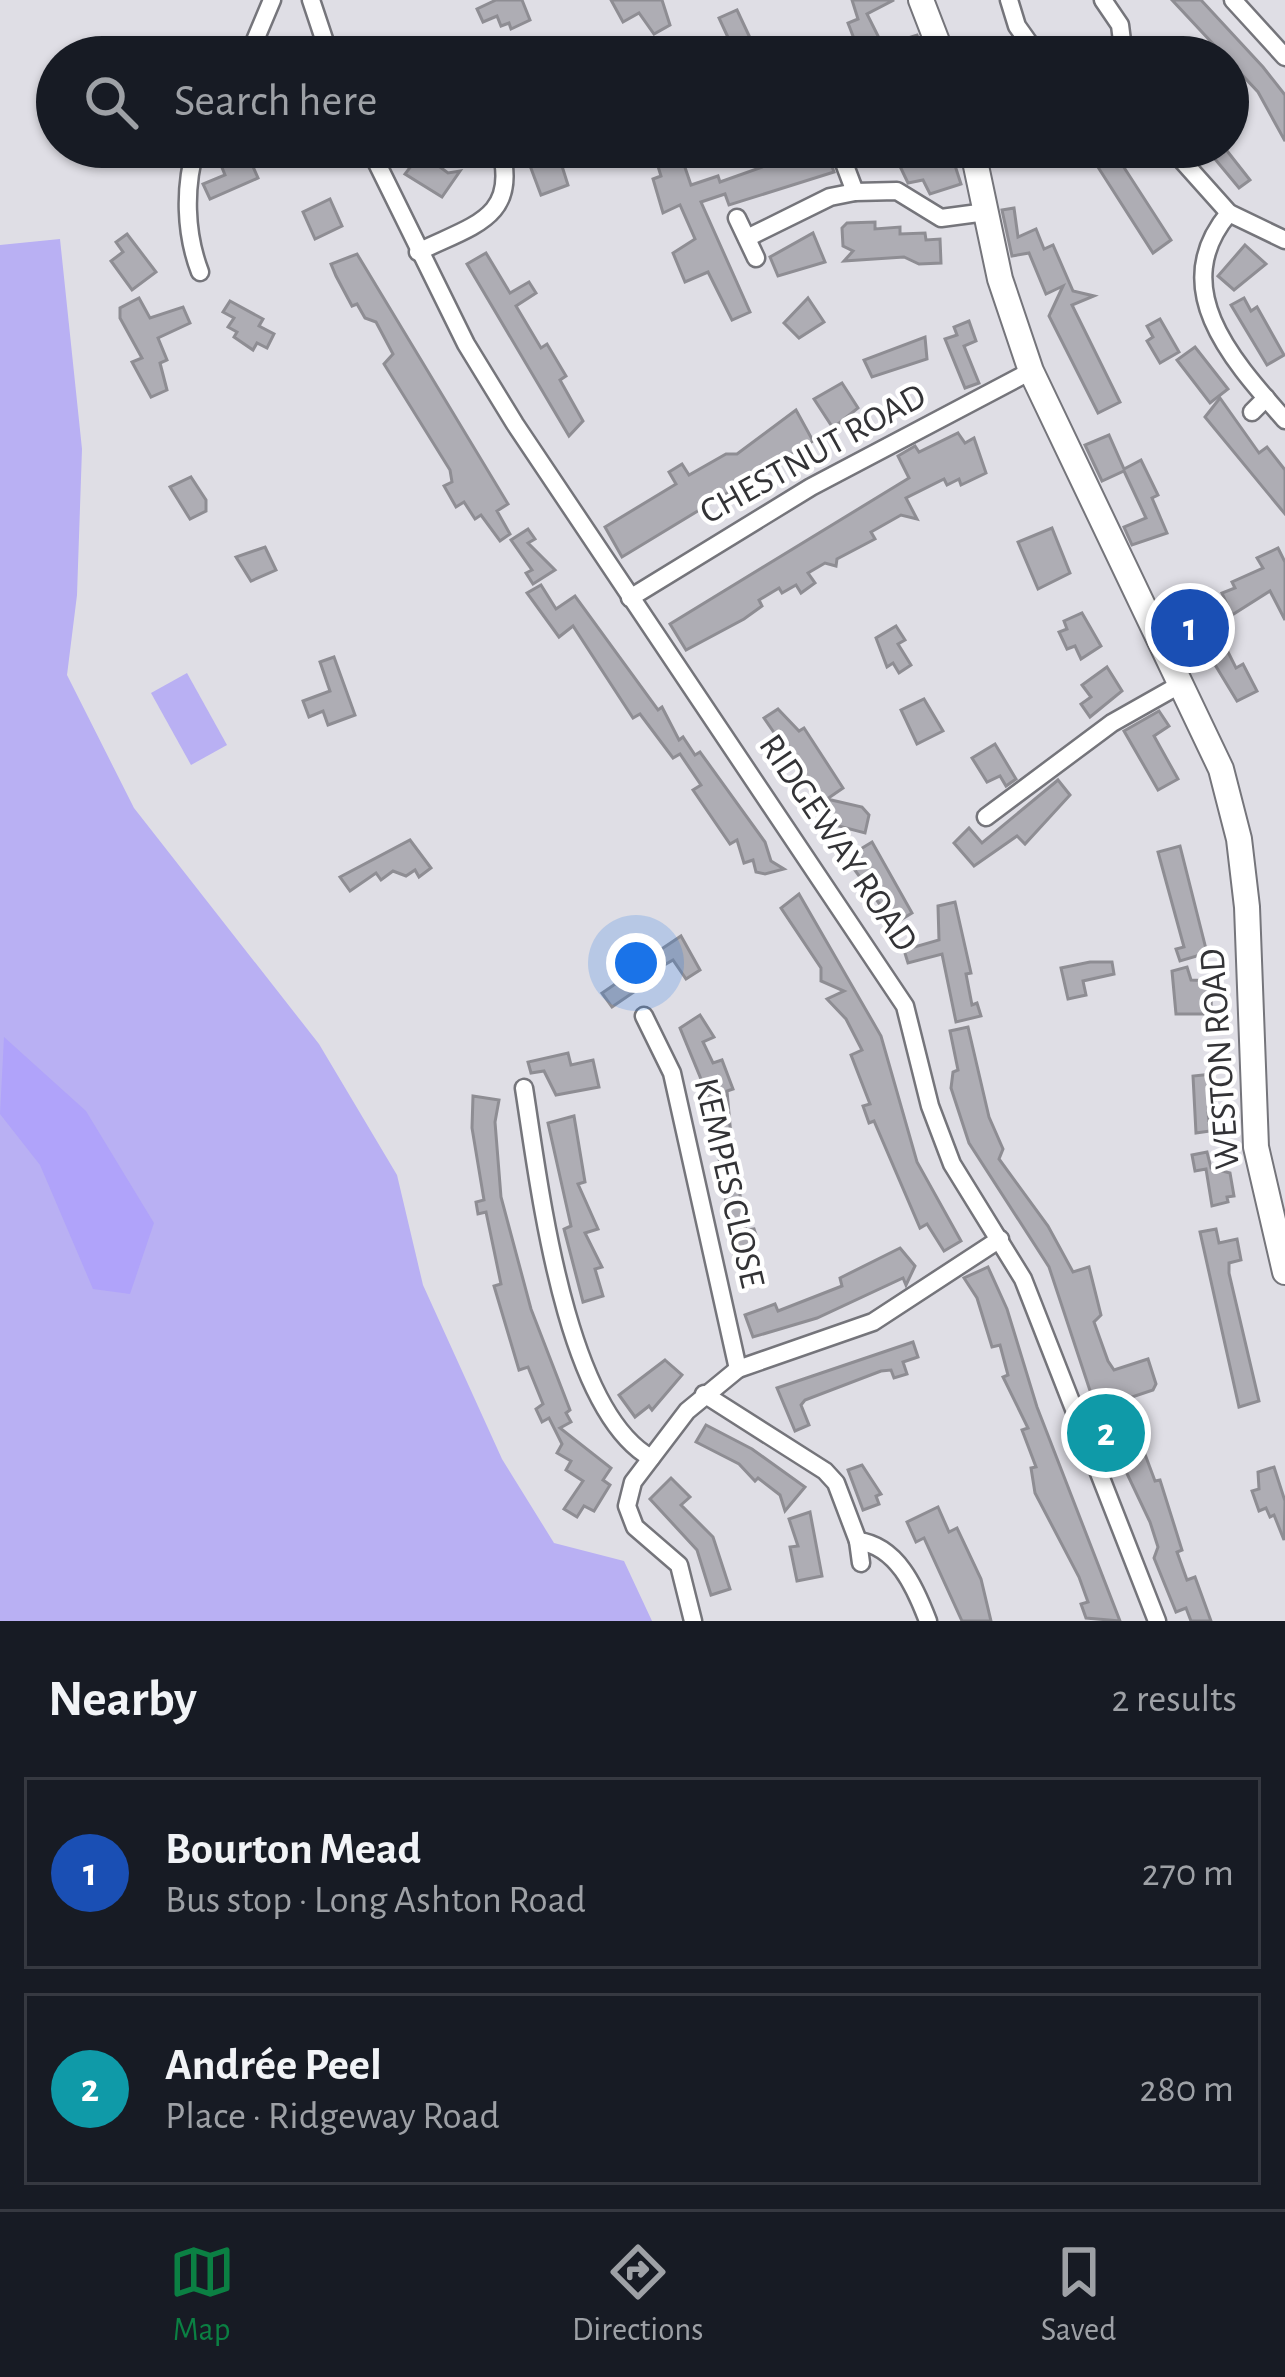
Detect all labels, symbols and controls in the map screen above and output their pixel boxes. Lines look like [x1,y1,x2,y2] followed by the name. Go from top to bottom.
[36,36,1249,168] search box
[78,69,144,135] icon: search
[174,79,377,124] text: Search here
[694,377,932,531] street label: CHESTNUT ROAD
[1151,583,1229,673] pin: 1
[752,728,924,958] street label: RIDGEWAY ROAD
[606,933,666,993] your location
[1194,947,1246,1171] street label: WESTON ROAD
[687,1075,771,1291] street label: KEMPES CLOSE
[1067,1388,1145,1478] pin: 2
[48,1674,197,1725] text: Nearby
[1111,1680,1237,1719] text: 2 results
[165,1827,421,1872] text: Bourton Mead
[83,1854,97,1893] text: 1
[1142,1854,1234,1893] text: 270 m
[165,1881,586,1920] text: Bus stop · Long Ashton Road
[165,2043,382,2088] text: Andrée Peel
[81,2070,99,2109] text: 2
[1140,2070,1234,2109] text: 280 m
[165,2097,500,2136] text: Place · Ridgeway Road
[169,2239,235,2351] tab: Map
[572,2239,703,2351] tab: Directions
[1041,2239,1116,2351] tab: Saved

